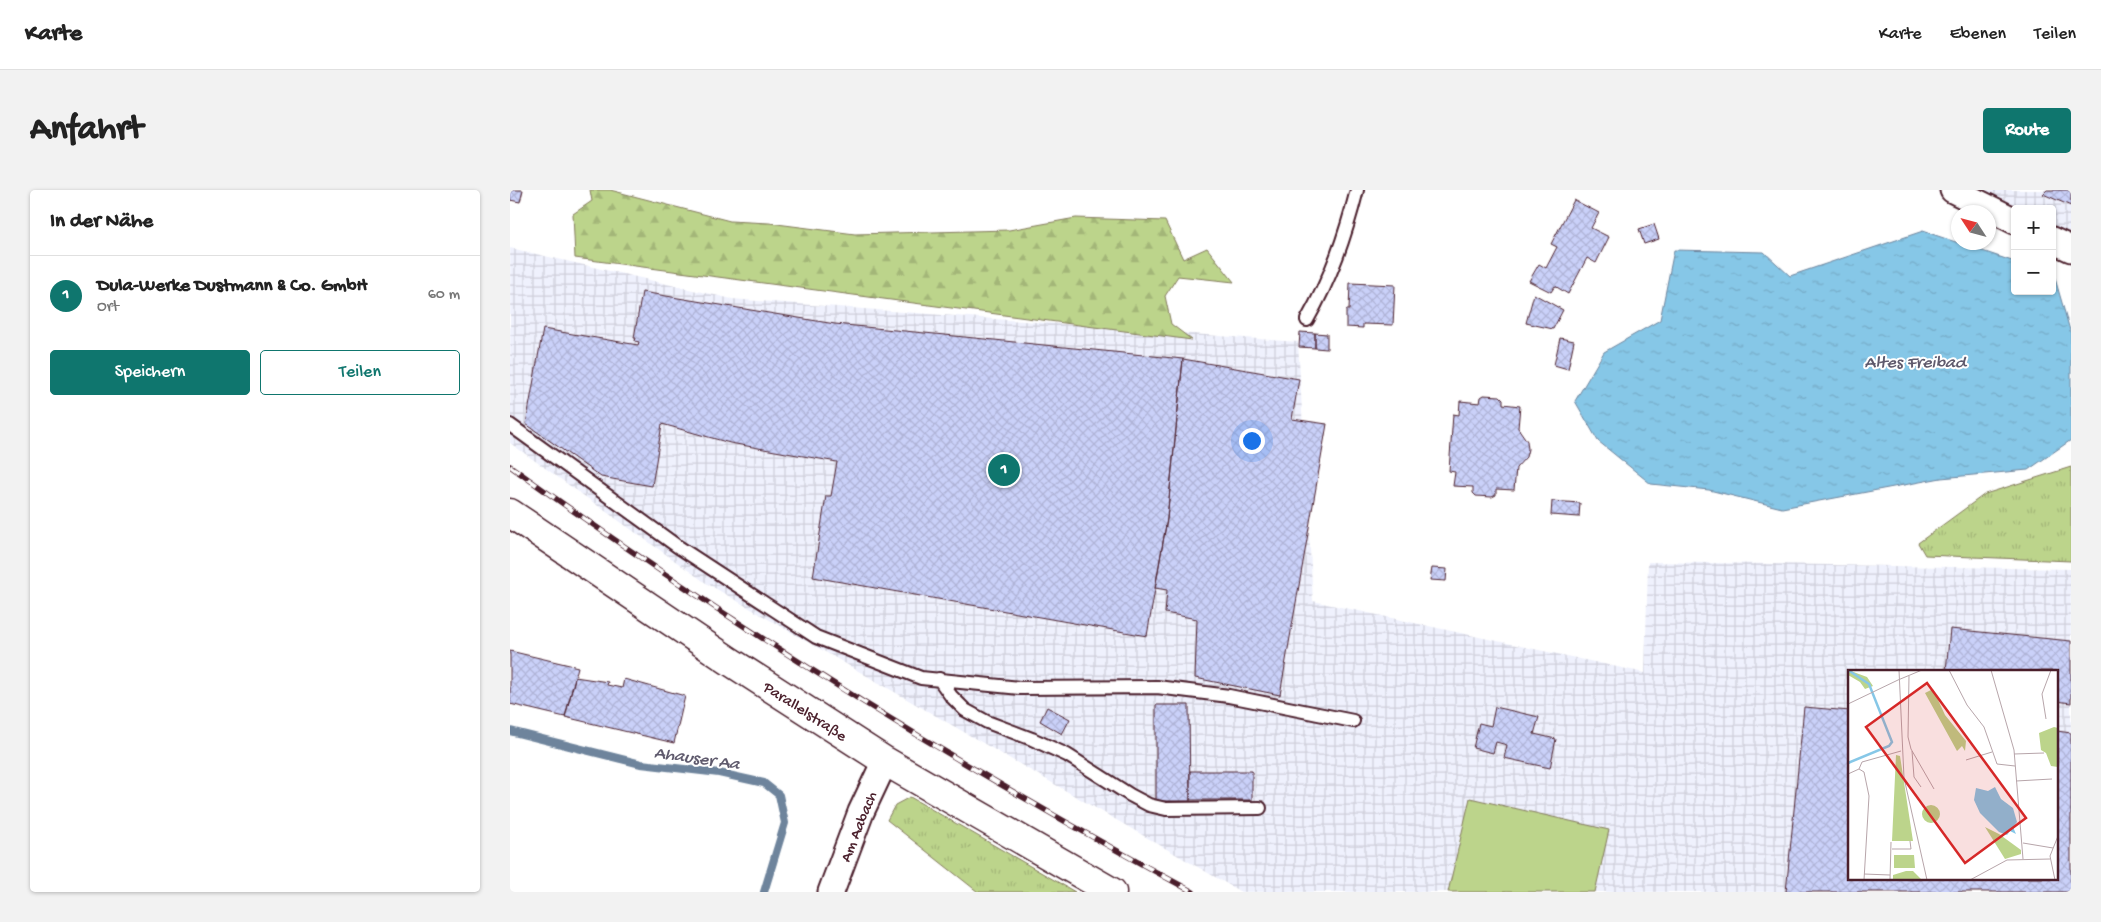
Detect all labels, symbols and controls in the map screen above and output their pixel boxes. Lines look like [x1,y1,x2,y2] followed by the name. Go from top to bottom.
[25,20,82,49] text: Karte
[1879,24,1922,45] text: Karte
[1950,24,2006,45] text: Ebenen
[2034,24,2076,45] text: Teilen
[1983,108,2071,153] button: Route
[30,110,143,151] text: Anfahrt
[1951,205,1996,250] north arrow
[2011,205,2056,295] map controls
[2011,205,2056,250] button: +
[50,210,153,235] text: In der Nähe
[2011,250,2056,295] button: −
[97,275,367,298] text: Dula-Werke Dustmann & Co. GmbH
[63,286,69,305] text: 1
[428,286,460,305] text: 60 m
[97,298,119,317] text: Ort
[50,350,250,395] button: Speichern
[260,350,460,395] button: Teilen
[1865,353,1968,374] water label: Altes Freibad
[1239,428,1265,454] your location
[988,451,1020,489] pin: 1
[1848,670,2058,880] inset map
[758,678,850,747] street label: Parallelstraße
[653,743,742,776] water label: Ahauser Aa
[838,789,883,865] street label: Am Aabach

